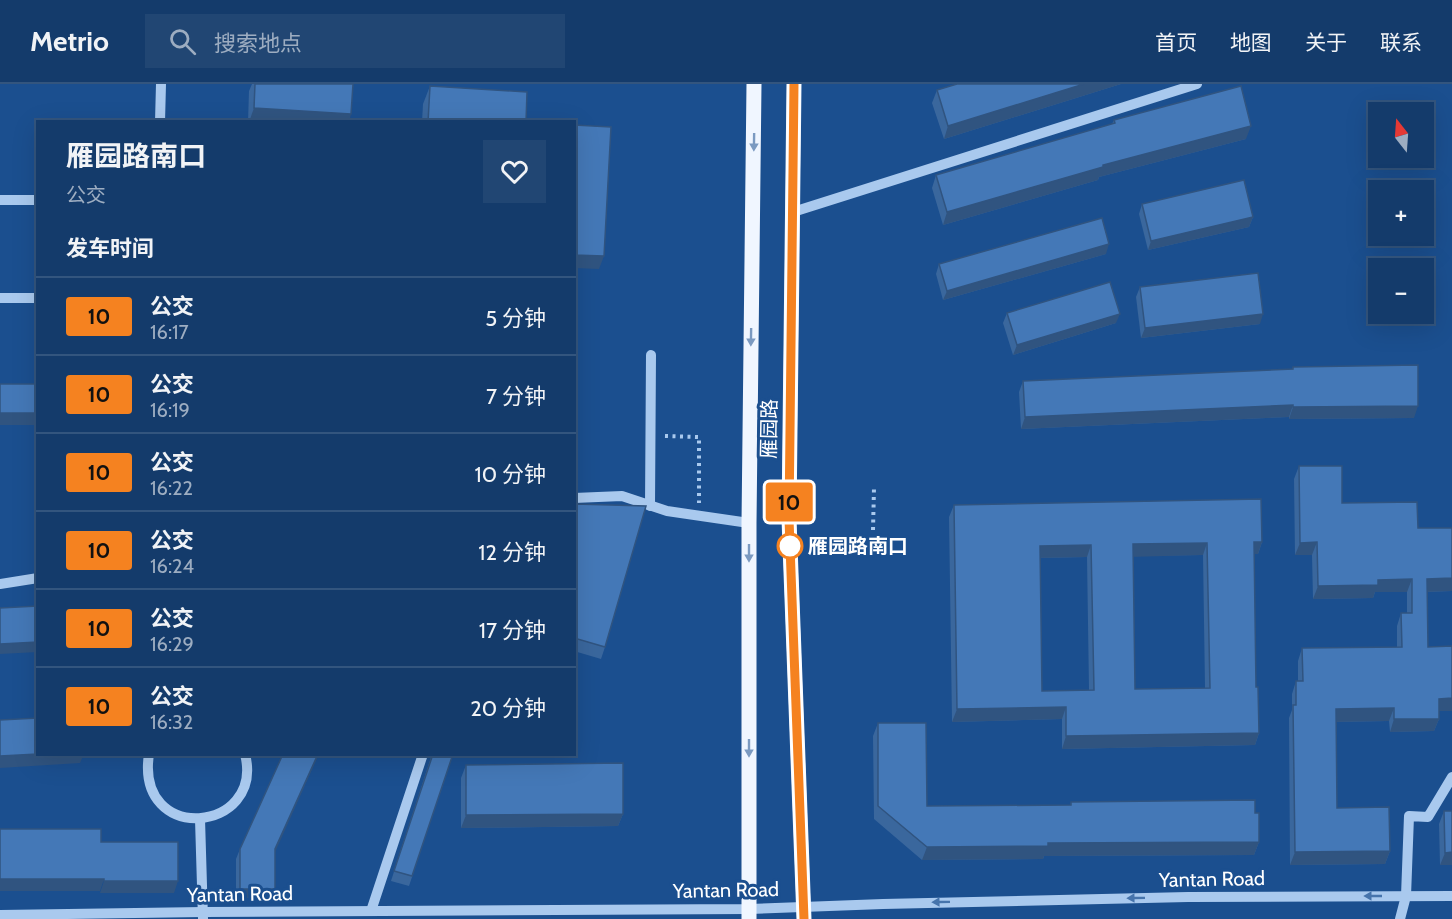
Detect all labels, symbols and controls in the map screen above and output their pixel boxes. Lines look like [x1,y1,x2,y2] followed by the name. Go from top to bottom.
[145,14,565,68] search box
[30,24,109,58] text: Metrio
[166,25,199,58] icon: search
[214,30,302,57] text: 搜索地点
[1155,30,1197,55] text: 首页
[1230,30,1272,55] text: 地图
[1305,30,1347,55] text: 关于
[1380,30,1422,55] text: 联系
[1368,102,1434,168] north arrow
[1368,102,1434,324] map controls
[749,133,759,152] one-way arrow
[66,139,206,173] text: 雁园路南口
[483,140,546,203] button: heart
[1368,180,1434,246] button: +
[66,183,106,207] text: 公交
[66,235,154,262] text: 发车时间
[1368,258,1434,324] button: −
[150,293,194,320] text: 公交
[88,304,110,329] text: 10
[485,305,546,332] text: 5 分钟
[150,320,189,344] text: 16:17
[746,328,756,347] one-way arrow
[150,371,194,398] text: 公交
[88,382,110,407] text: 10
[486,383,546,410] text: 7 分钟
[150,398,190,422] text: 16:19
[756,399,782,459] street label: 雁园路
[150,449,194,476] text: 公交
[88,460,110,485] text: 10
[475,461,546,488] text: 10 分钟
[150,476,193,500] text: 16:22
[762,482,816,522] line badge: 10
[778,490,800,515] text: 10
[150,527,194,554] text: 公交
[777,533,803,559] marker: 雁园路南口
[808,534,908,558] place label: 雁园路南口
[88,538,110,563] text: 10
[478,539,546,566] text: 12 分钟
[744,544,754,563] one-way arrow
[150,554,194,578] text: 16:24
[150,605,194,632] text: 公交
[88,616,110,641] text: 10
[479,617,546,644] text: 17 分钟
[150,632,194,656] text: 16:29
[150,683,194,710] text: 公交
[88,694,110,719] text: 10
[470,695,546,722] text: 20 分钟
[150,710,193,734] text: 16:32
[744,739,754,758] one-way arrow
[1158,866,1265,892] street label: Yantan Road
[672,877,779,903] street label: Yantan Road
[186,881,293,907] street label: Yantan Road
[1363,891,1382,901] one-way arrow
[1126,893,1145,903] one-way arrow
[931,898,950,907] one-way arrow

